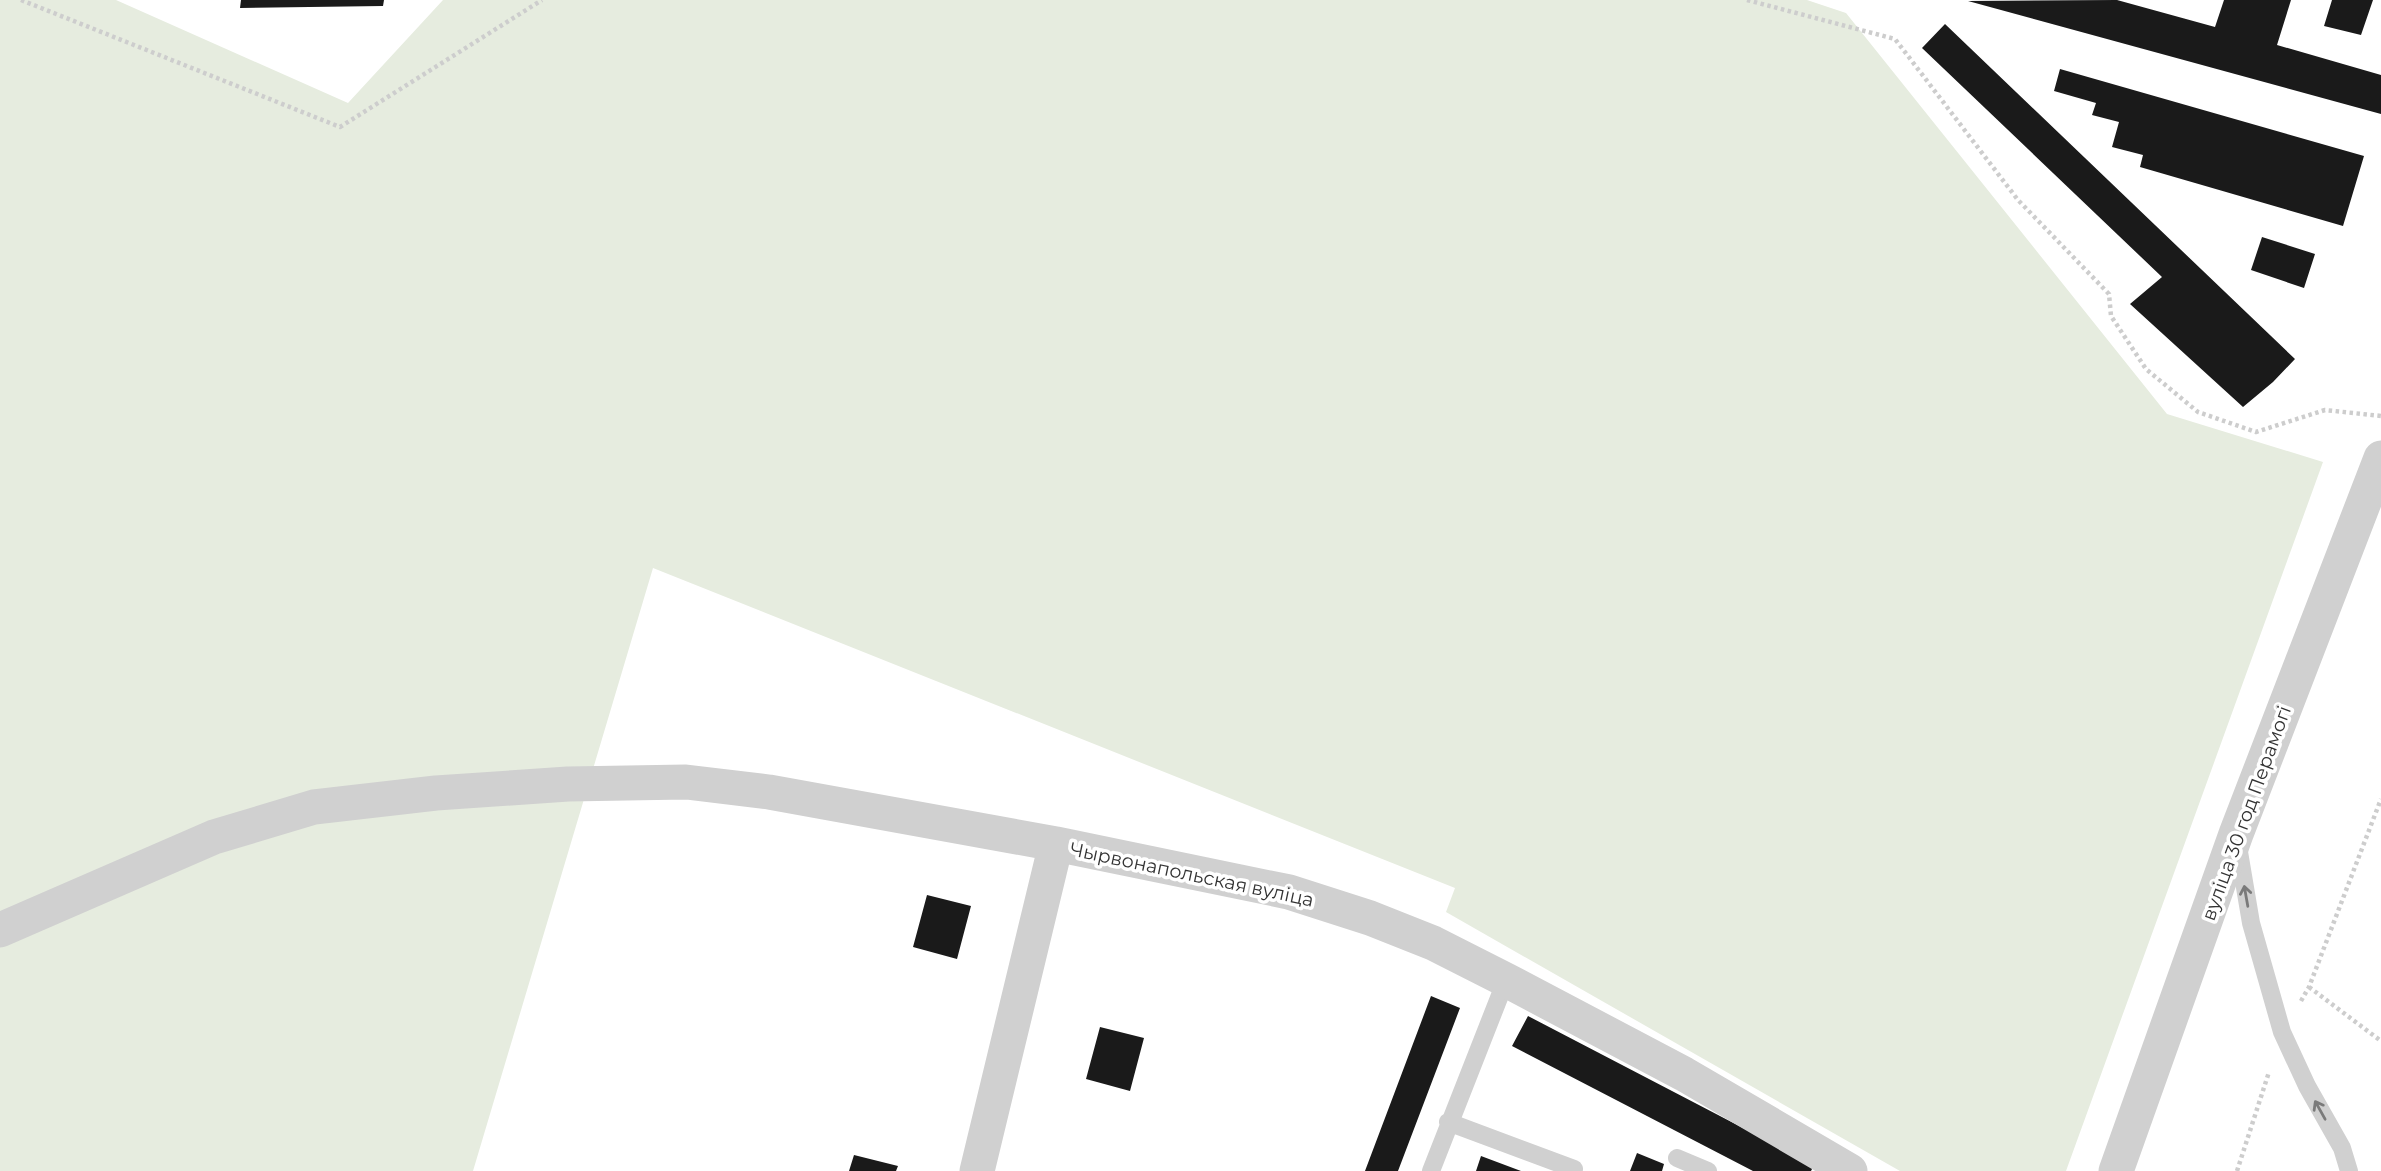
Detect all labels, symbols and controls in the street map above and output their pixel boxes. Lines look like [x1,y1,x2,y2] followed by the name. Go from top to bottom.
[2197,703,2296,924] street label: вуліца 30 год Перамогі
[1068,837,1316,912] street label: Чырвонапольская вуліца
[2239,885,2252,908] one-way arrow
[2313,1100,2327,1120] one-way arrow

